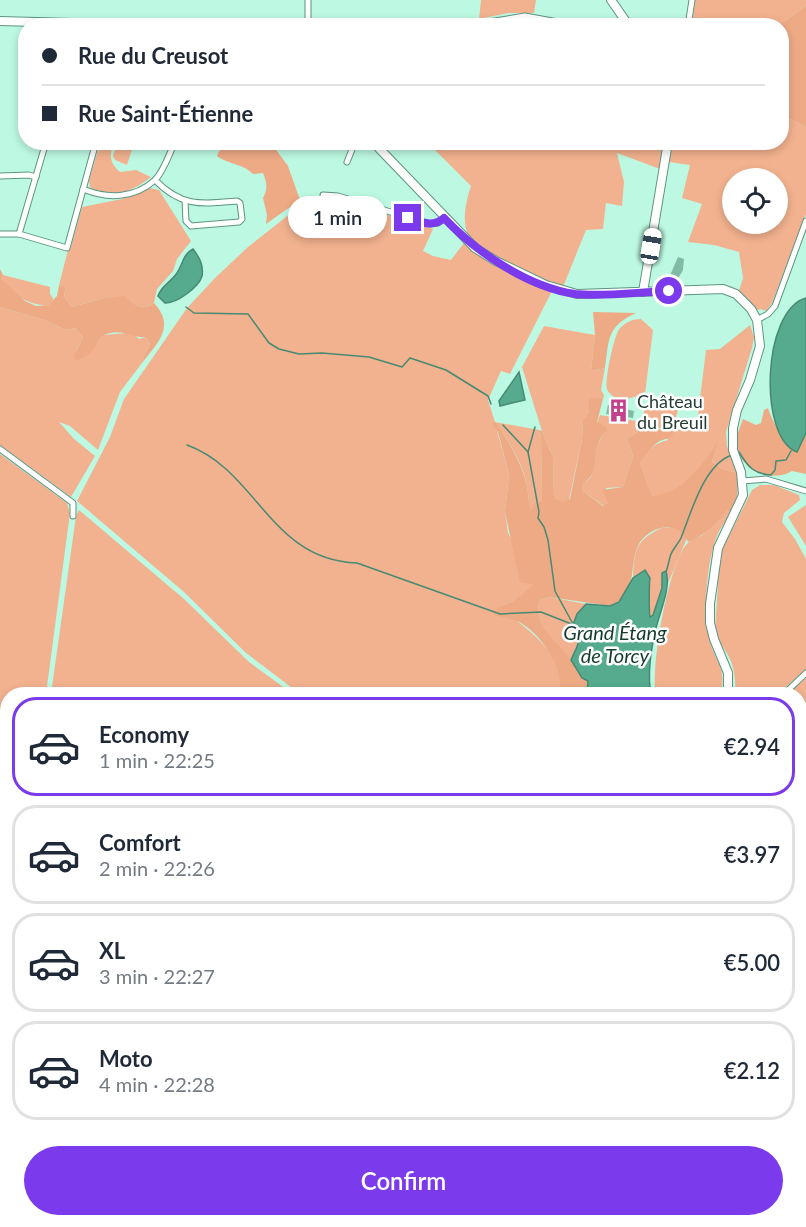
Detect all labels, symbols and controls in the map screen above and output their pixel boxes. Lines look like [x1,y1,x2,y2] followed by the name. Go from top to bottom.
[78,42,228,69] text: Rue du Creusot
[78,100,253,127] text: Rue Saint-Étienne
[722,168,788,234] map controls
[722,168,788,234] button: locate
[288,197,387,239] callout: 1 min
[394,204,421,231] route end
[313,205,362,229] text: 1 min
[639,227,663,265] car
[655,277,682,304] route start
[637,390,707,433] place label: Château du Breuil
[606,398,632,424] building icon: Château du Breuil
[563,620,667,667] water label: Grand Étang de Torcy
[27,720,81,774] icon: car
[99,721,189,748] text: Economy
[724,733,780,760] text: €2.94
[99,748,215,772] text: 1 min · 22:25
[27,828,81,882] icon: car
[99,829,181,856] text: Comfort
[724,841,780,868] text: €3.97
[99,856,215,880] text: 2 min · 22:26
[27,936,81,990] icon: car
[99,937,125,964] text: XL
[724,949,780,976] text: €5.00
[99,964,215,988] text: 3 min · 22:27
[27,1044,81,1098] icon: car
[99,1045,153,1072] text: Moto
[724,1057,780,1084] text: €2.12
[99,1072,215,1096] text: 4 min · 22:28
[24,1146,783,1215] button: Confirm

